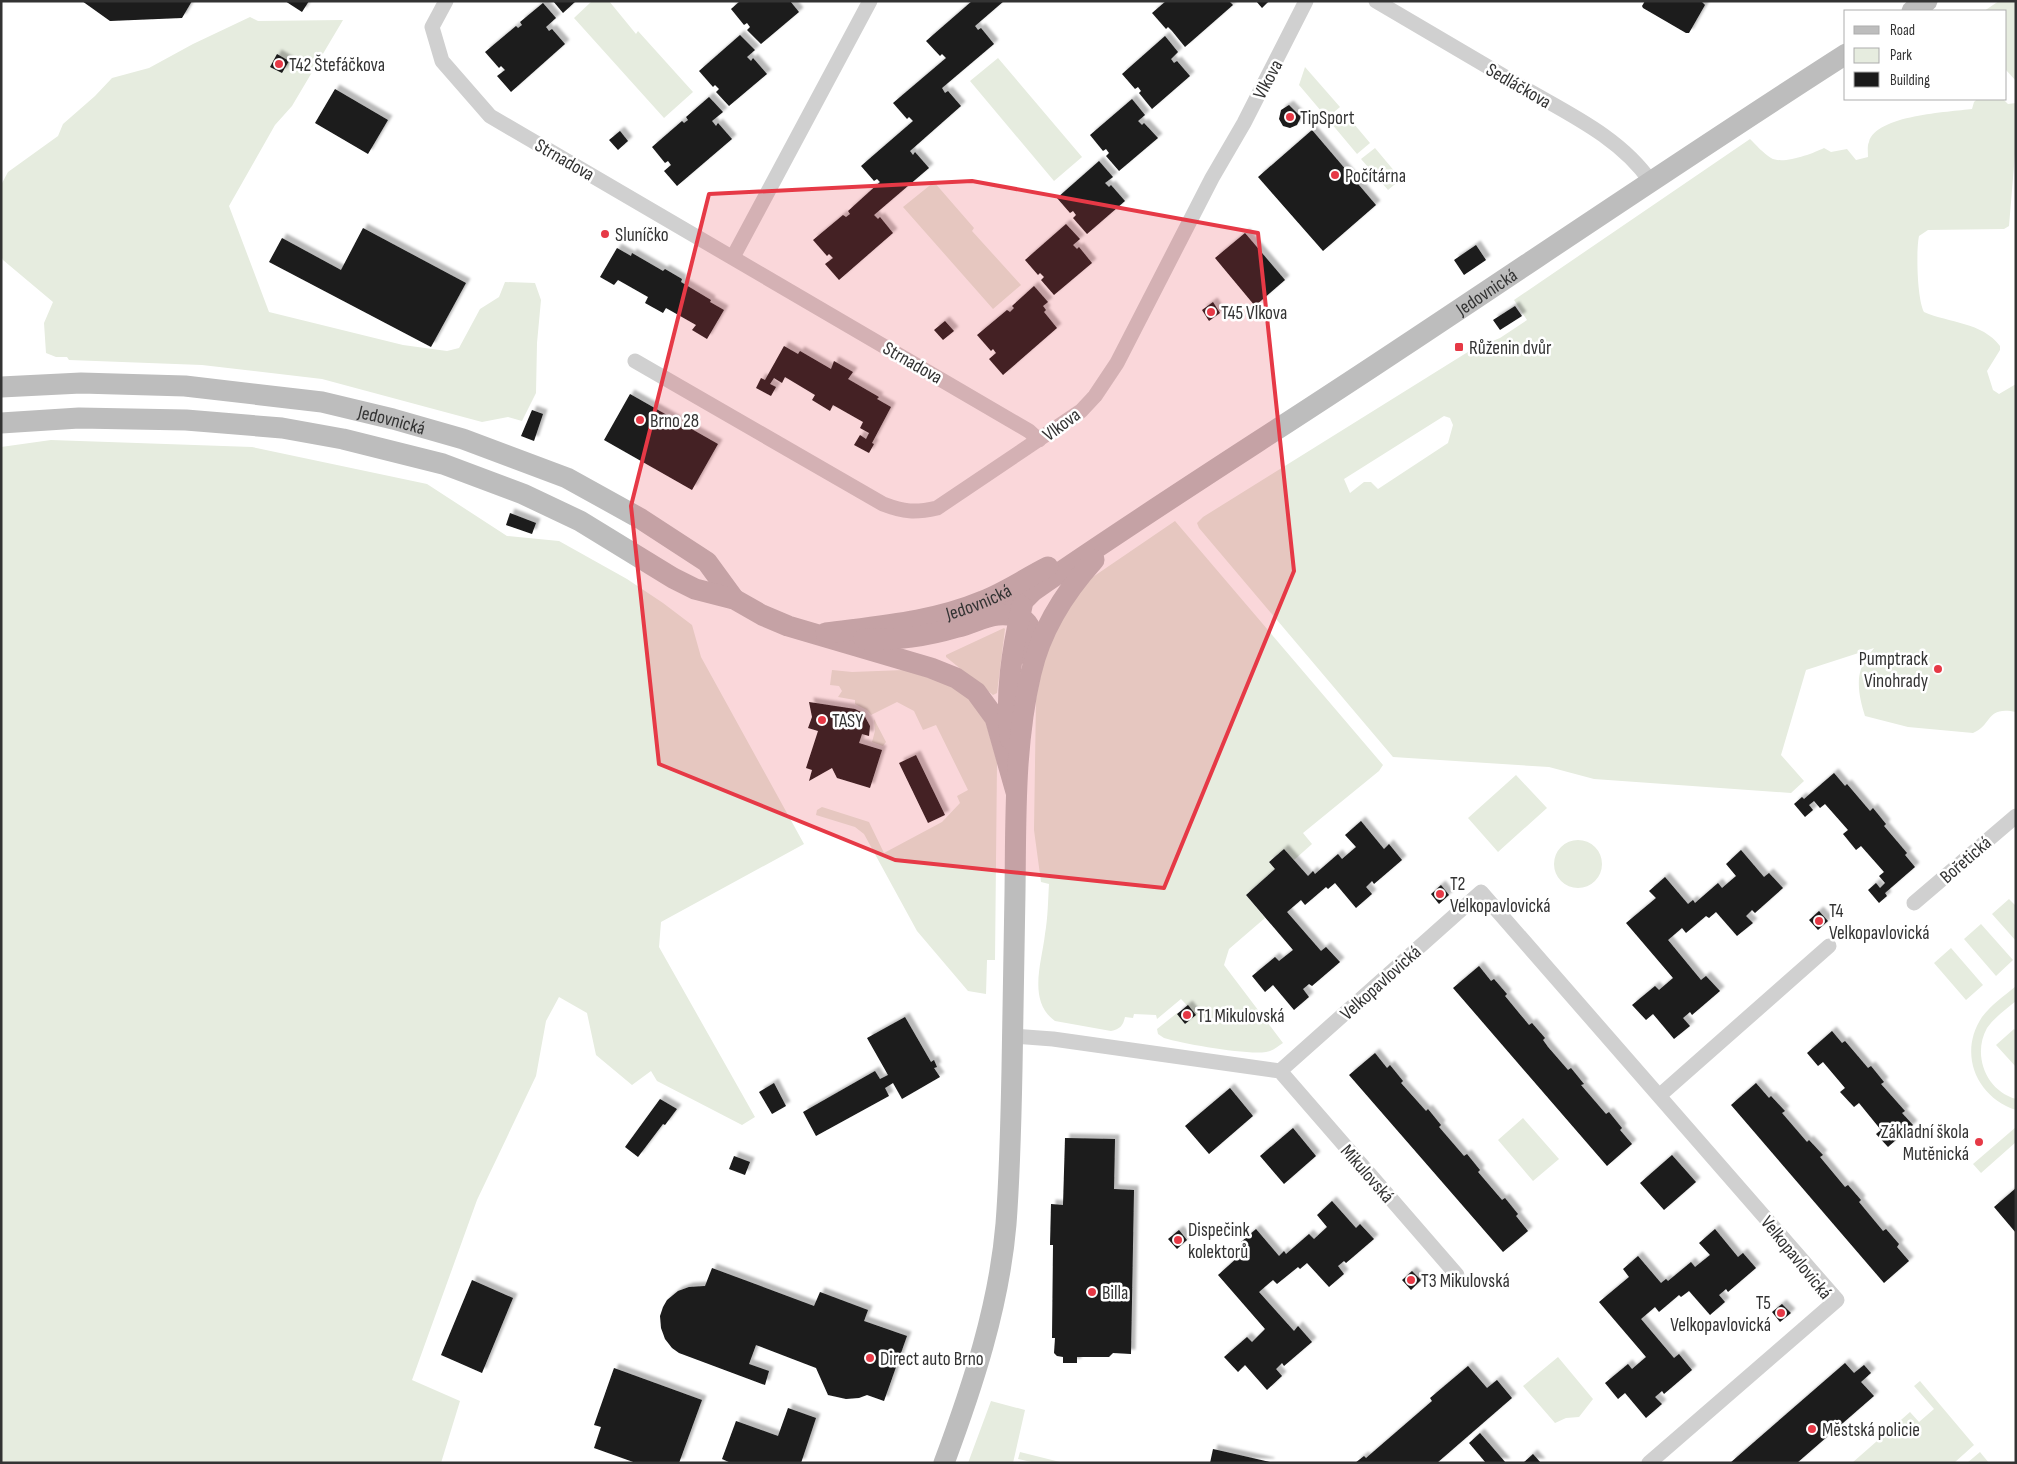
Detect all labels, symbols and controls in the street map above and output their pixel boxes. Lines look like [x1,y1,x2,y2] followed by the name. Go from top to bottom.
[1844,10,2007,100] legend
[1890,21,1915,40] text: Road
[1890,46,1912,65] text: Park
[289,54,385,77] place label: T42 Štefáčkova
[1249,56,1288,103] street label: Vlkova
[273,58,285,70] marker: T42 Štefáčkova
[1482,59,1555,114] street label: Sedláčkova
[1890,71,1930,90] text: Building
[1300,107,1355,130] place label: TipSport
[1284,111,1296,123] marker: TipSport
[530,134,598,186] street label: Strnadova
[1345,165,1406,188] place label: Počítárna
[1329,169,1341,181] marker: Počítárna
[615,224,669,247] place label: Sluníčko
[599,228,611,240] marker: Sluníčko
[1451,264,1522,322] street label: Jedovnická
[1221,302,1287,325] place label: T45 Vlkova
[1205,306,1217,318] marker: T45 Vlkova
[878,337,946,389] street label: Strnadova
[1469,337,1552,360] place label: Růženin dvůr
[1453,341,1465,353] marker: Růženin dvůr
[355,401,428,441] street label: Jedovnická
[1038,404,1085,447] street label: Vlkova
[650,410,699,433] place label: Brno 28
[634,414,646,426] marker: Brno 28
[942,579,1016,626] street label: Jedovnická
[1859,648,1929,693] place label: Pumptrack Vinohrady
[1932,663,1944,675] marker: Pumptrack Vinohrady
[832,710,863,733] place label: TASY
[816,714,828,726] marker: TASY
[1936,832,1996,889] street label: Bořetická
[1450,873,1551,918] place label: T2 Velkopavlovická
[1434,888,1446,900] marker: T2 Velkopavlovická
[1829,900,1930,945] place label: T4 Velkopavlovická
[1813,915,1825,927] marker: T4 Velkopavlovická
[1336,941,1426,1025] street label: Velkopavlovická
[1197,1005,1285,1028] place label: T1 Mikulovská
[1181,1009,1193,1021] marker: T1 Mikulovská
[1881,1121,1969,1166] place label: Základní škola Mutěnická
[1973,1136,1985,1148] marker: Základní škola Mutěnická
[1335,1140,1399,1208] street label: Mikulovská
[1755,1212,1836,1304] street label: Velkopavlovická
[1188,1219,1250,1264] place label: Dispečink kolektorů
[1172,1234,1184,1246] marker: Dispečink kolektorů
[1421,1270,1510,1293] place label: T3 Mikulovská
[1405,1274,1417,1286] marker: T3 Mikulovská
[1102,1282,1128,1305] place label: Billa
[1086,1286,1098,1298] marker: Billa
[1670,1292,1771,1337] place label: T5 Velkopavlovická
[1775,1307,1787,1319] marker: T5 Velkopavlovická
[880,1348,984,1371] place label: Direct auto Brno
[864,1352,876,1364] marker: Direct auto Brno
[1822,1419,1920,1442] place label: Městská policie
[1806,1423,1818,1435] marker: Městská policie

